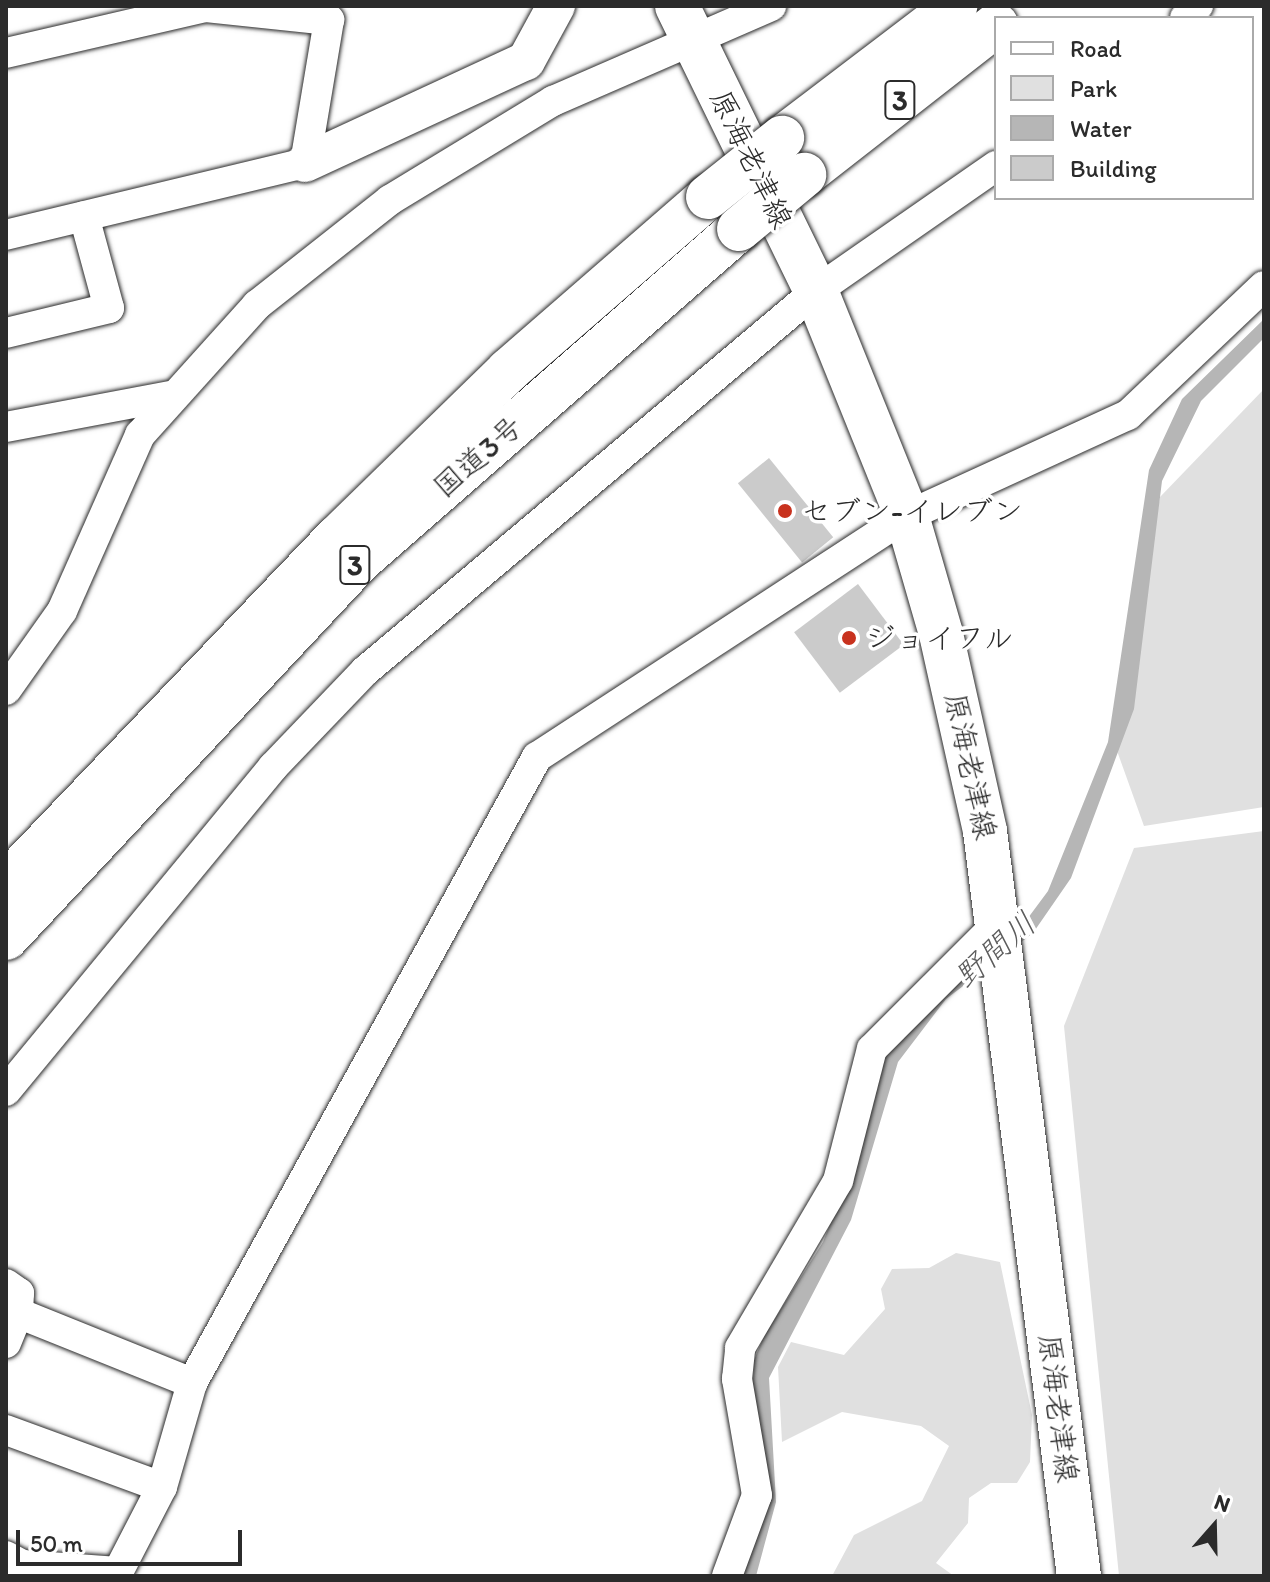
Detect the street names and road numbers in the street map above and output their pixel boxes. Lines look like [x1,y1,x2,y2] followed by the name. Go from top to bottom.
[884,76,916,124] road number: 3
[702,84,800,234] street label: 原海老津線
[426,409,530,505] street label: 国道3号
[339,541,371,589] road number: 3
[937,689,1003,843] street label: 原海老津線
[1031,1331,1085,1485] street label: 原海老津線

